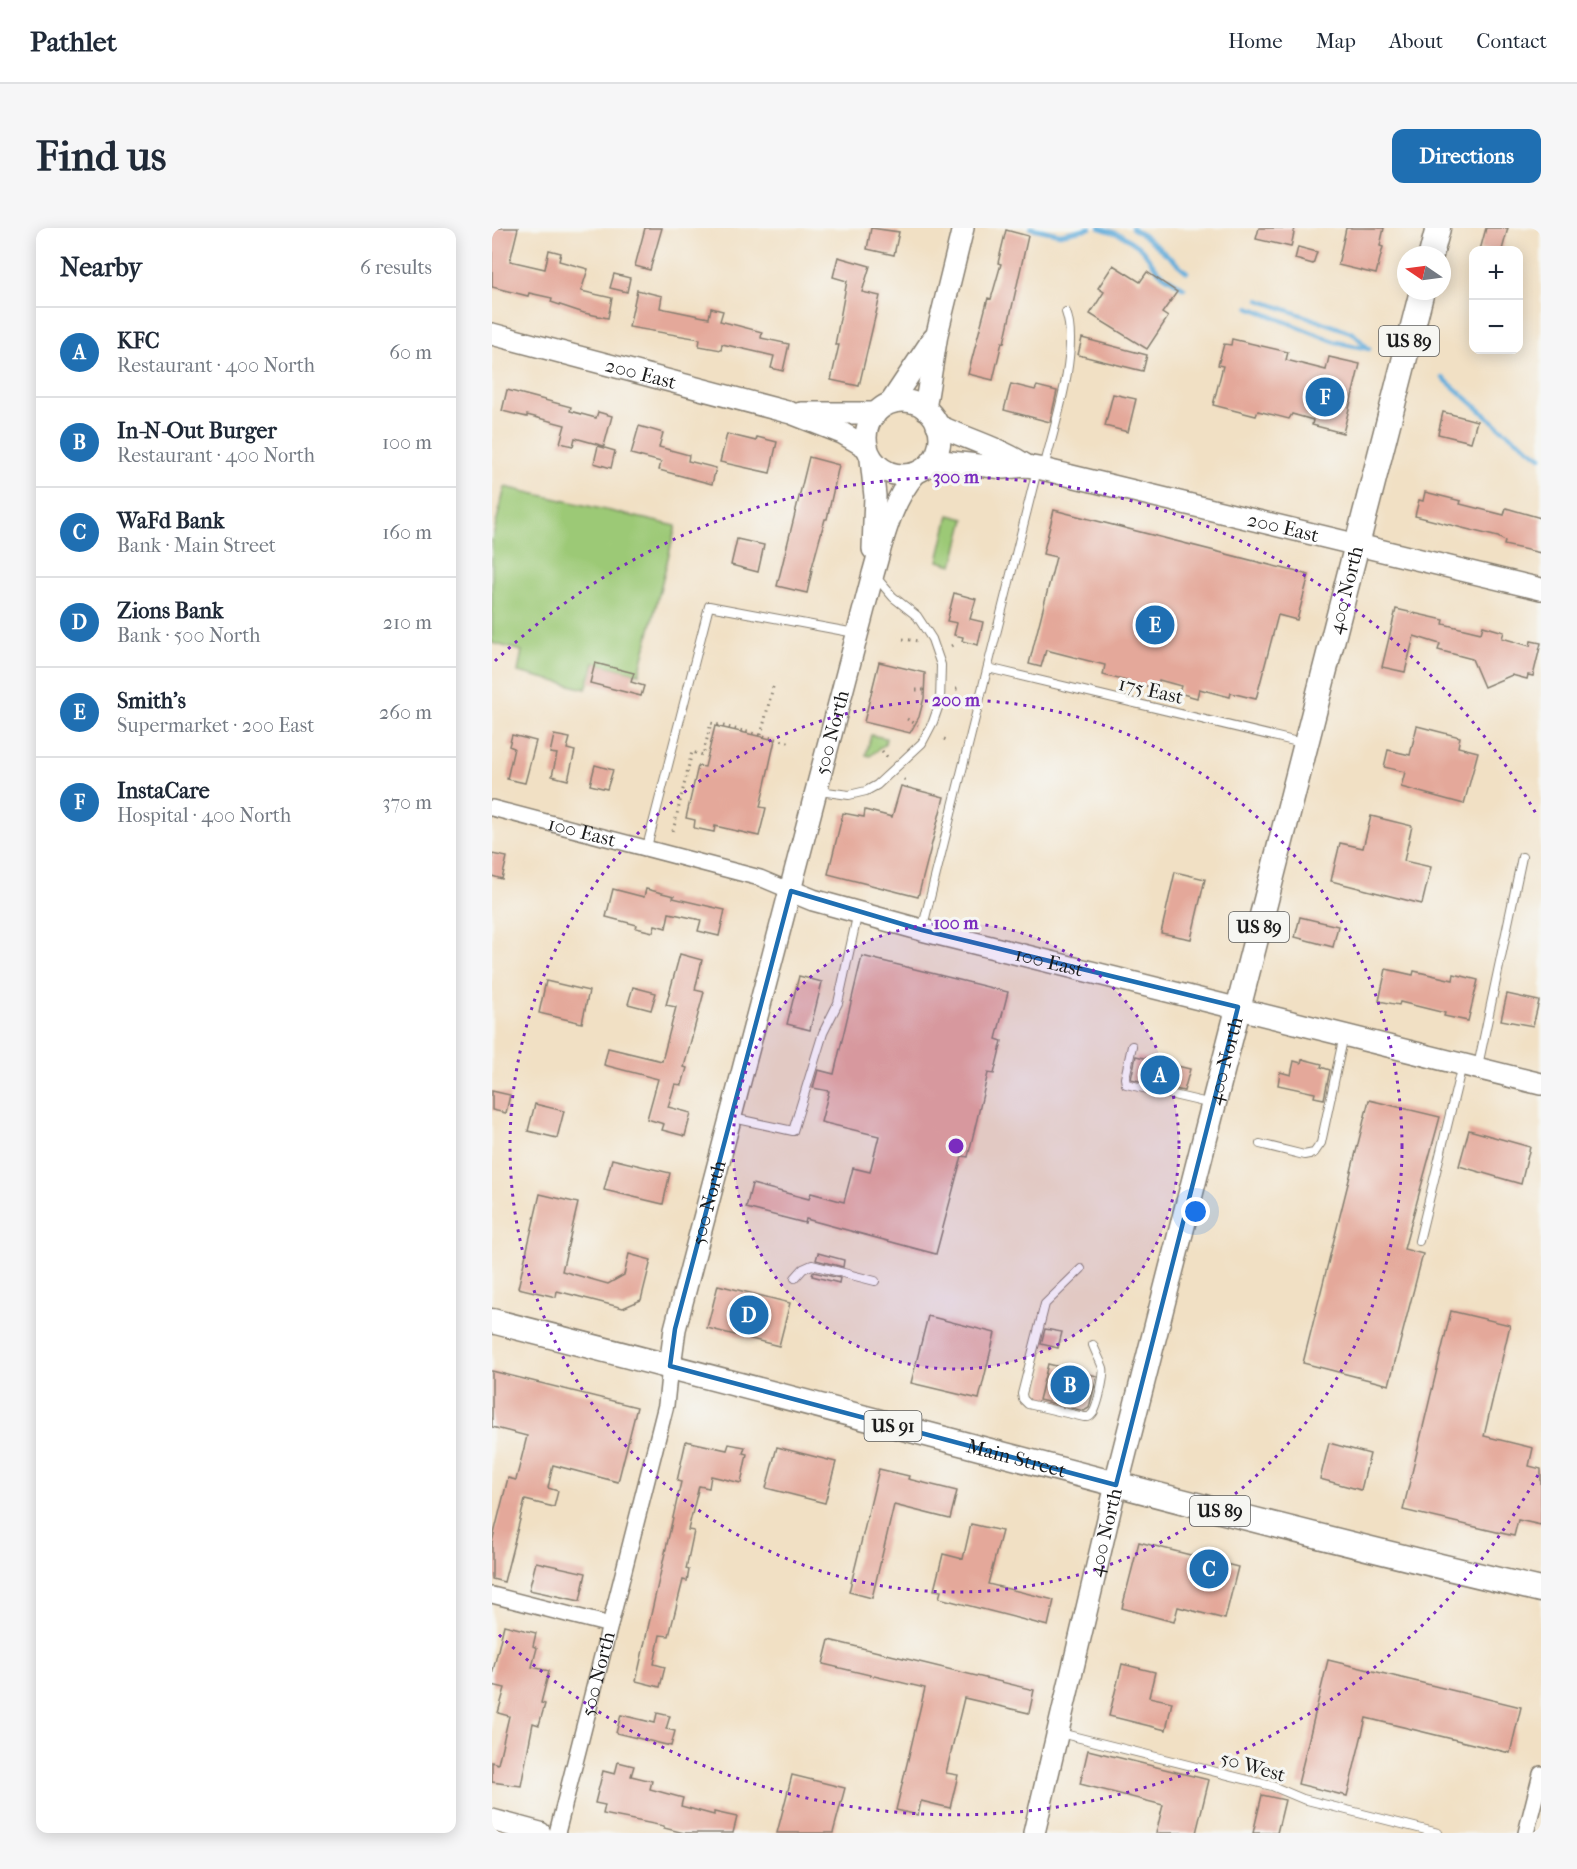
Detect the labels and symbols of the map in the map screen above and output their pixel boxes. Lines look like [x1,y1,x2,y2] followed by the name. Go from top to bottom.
[1397,246,1451,300] north arrow
[1379,326,1439,356] road number: US 89
[603,353,679,394] street label: 200 East
[1306,374,1344,420] pin: F
[933,467,980,488] text: 300 m
[1245,508,1321,547] street label: 200 East
[1324,543,1368,637] street label: 400 North
[1136,602,1174,648] pin: E
[1116,672,1185,709] street label: 175 East
[810,687,854,778] street label: 500 North
[932,690,981,711] text: 200 m
[545,812,618,852] street label: 100 East
[1229,912,1289,942] road number: US 89
[933,913,980,934] text: 100 m
[1013,943,1086,982] street label: 100 East
[1203,1014,1248,1107] street label: 400 North
[1140,1052,1180,1098] pin: A
[946,1136,966,1156] centre of rings
[686,1157,731,1248] street label: 500 North
[1181,1197,1210,1226] your location
[730,1292,768,1338] pin: D
[1050,1362,1090,1408] pin: B
[864,1411,922,1441] road number: US 91
[964,1434,1069,1483] street label: Main Street
[1084,1485,1127,1579] street label: 400 North
[1190,1496,1250,1526] road number: US 89
[1190,1546,1228,1592] pin: C
[576,1629,620,1719] street label: 500 North
[1218,1746,1288,1787] street label: 50 West

